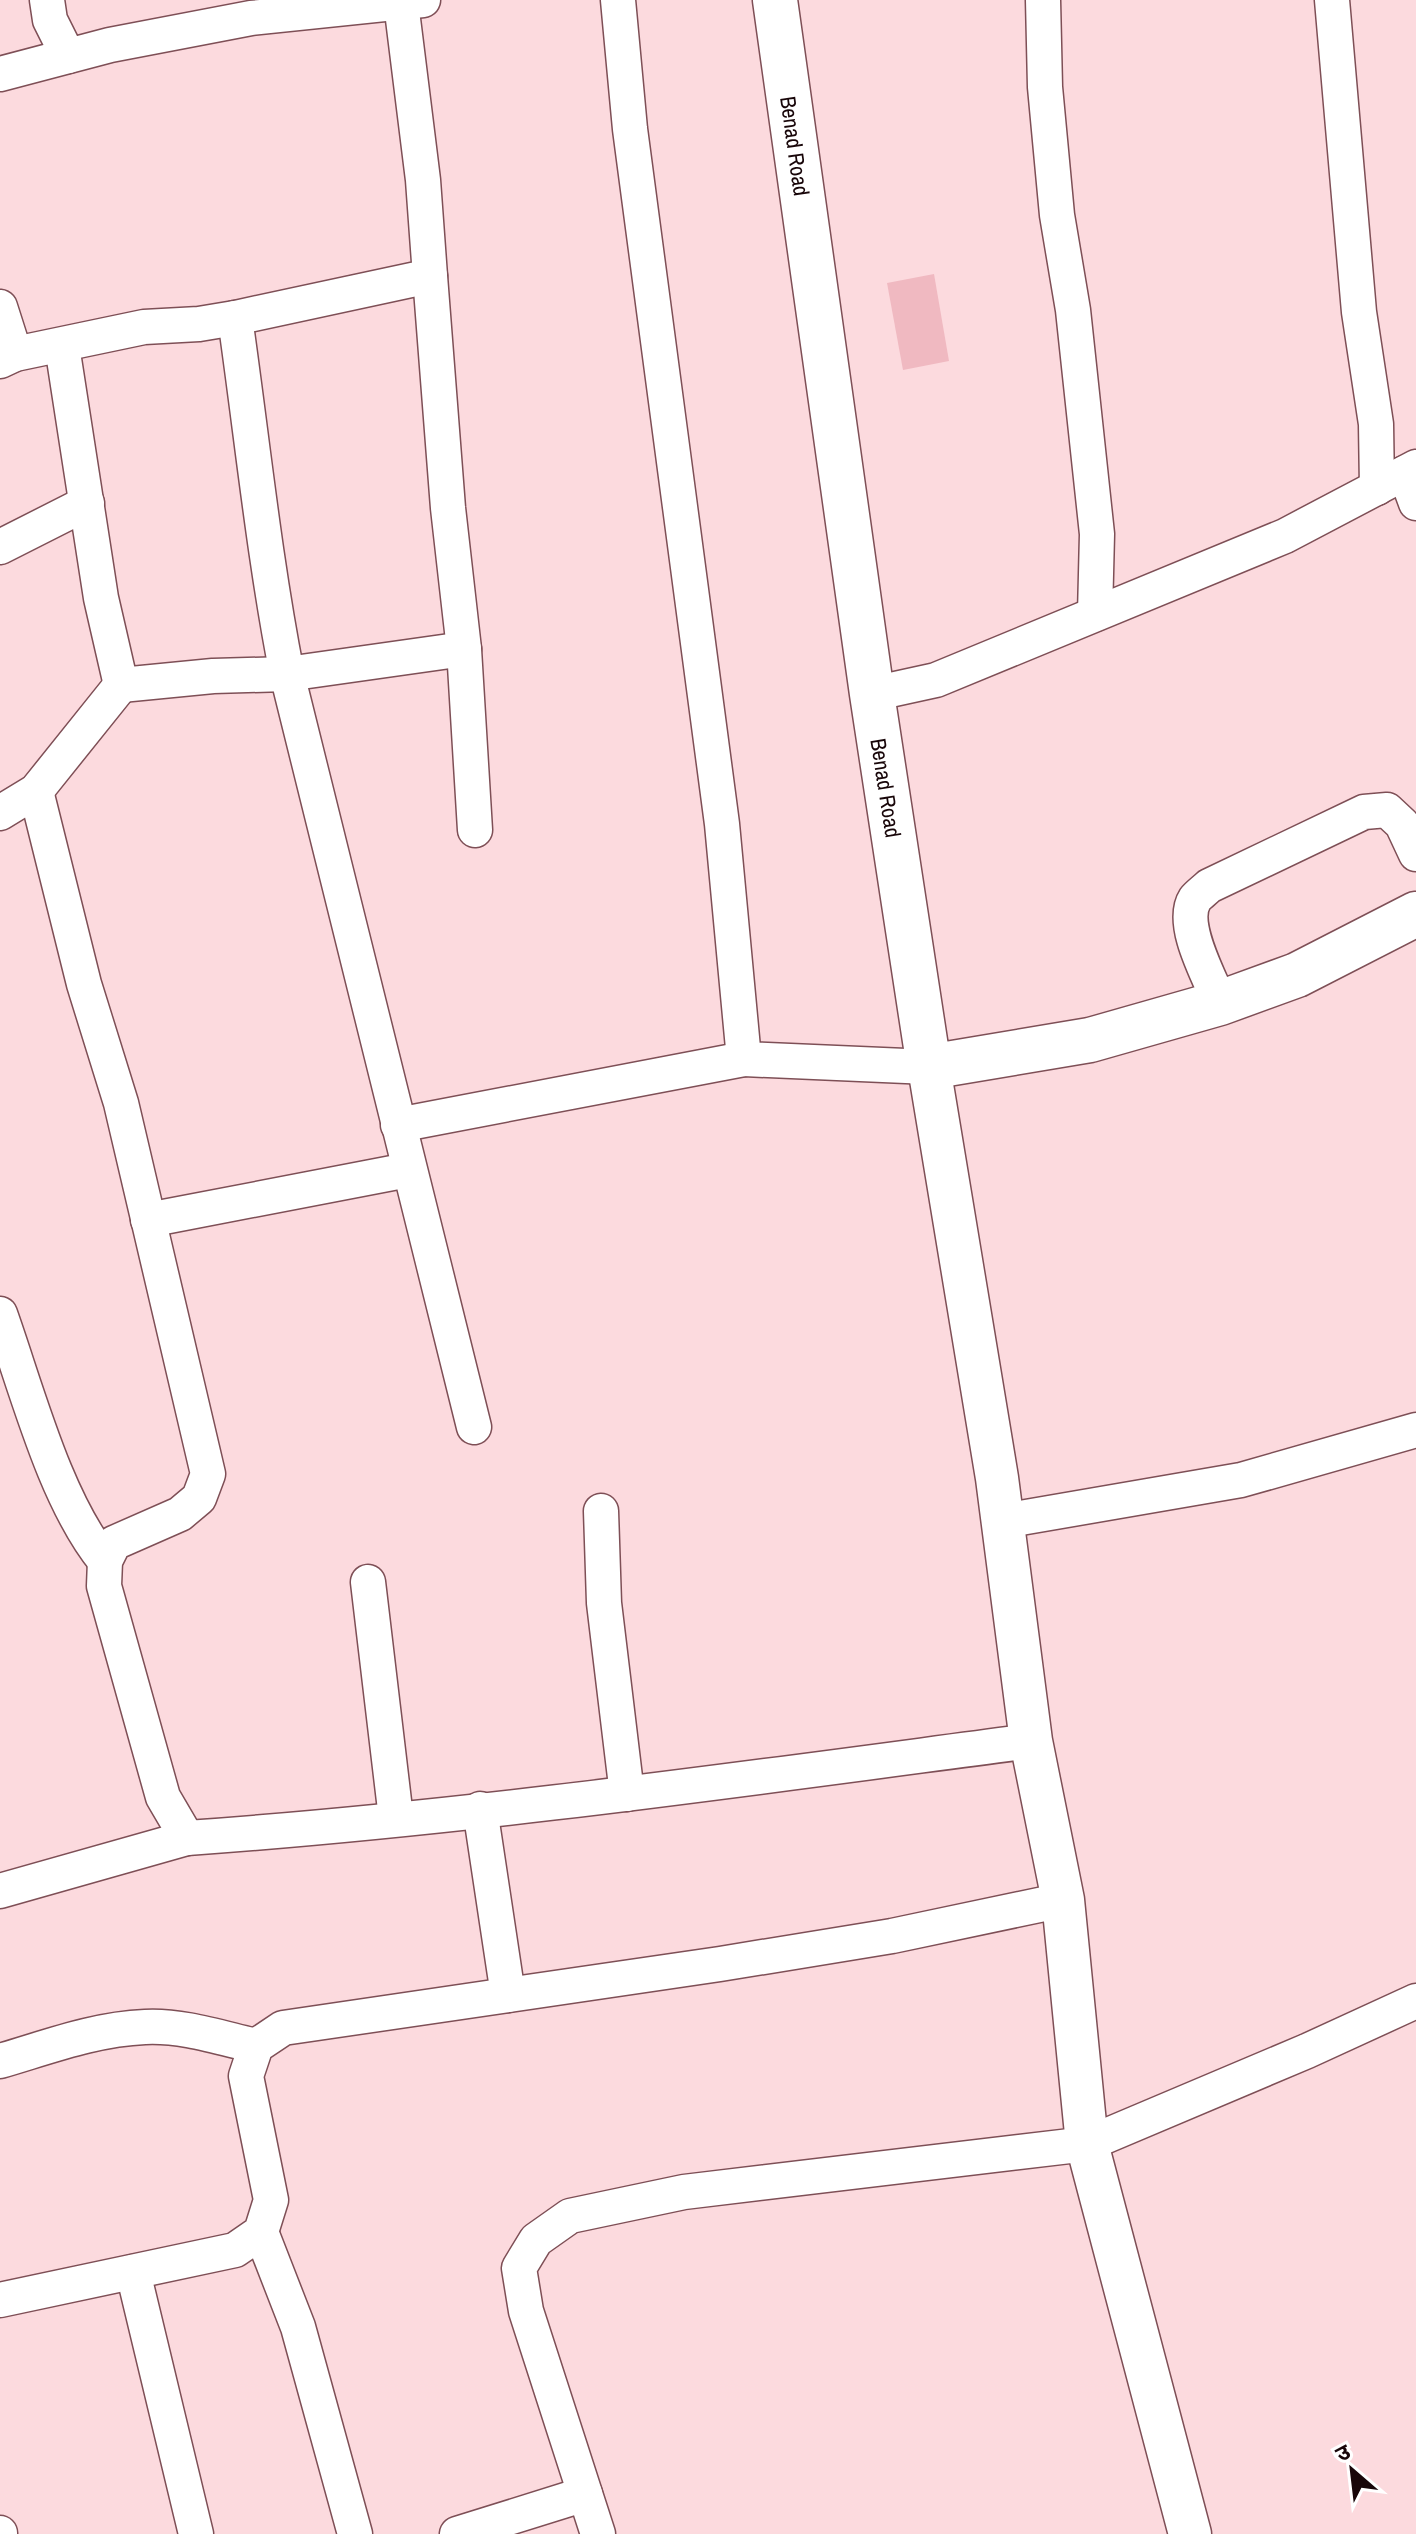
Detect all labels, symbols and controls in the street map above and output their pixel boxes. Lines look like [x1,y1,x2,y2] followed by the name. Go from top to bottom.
[773,94,817,198] street label: Benad Road
[863,736,909,840] street label: Benad Road
[1312,2430,1392,2510] north arrow
[1330,2436,1356,2469] text: उ

